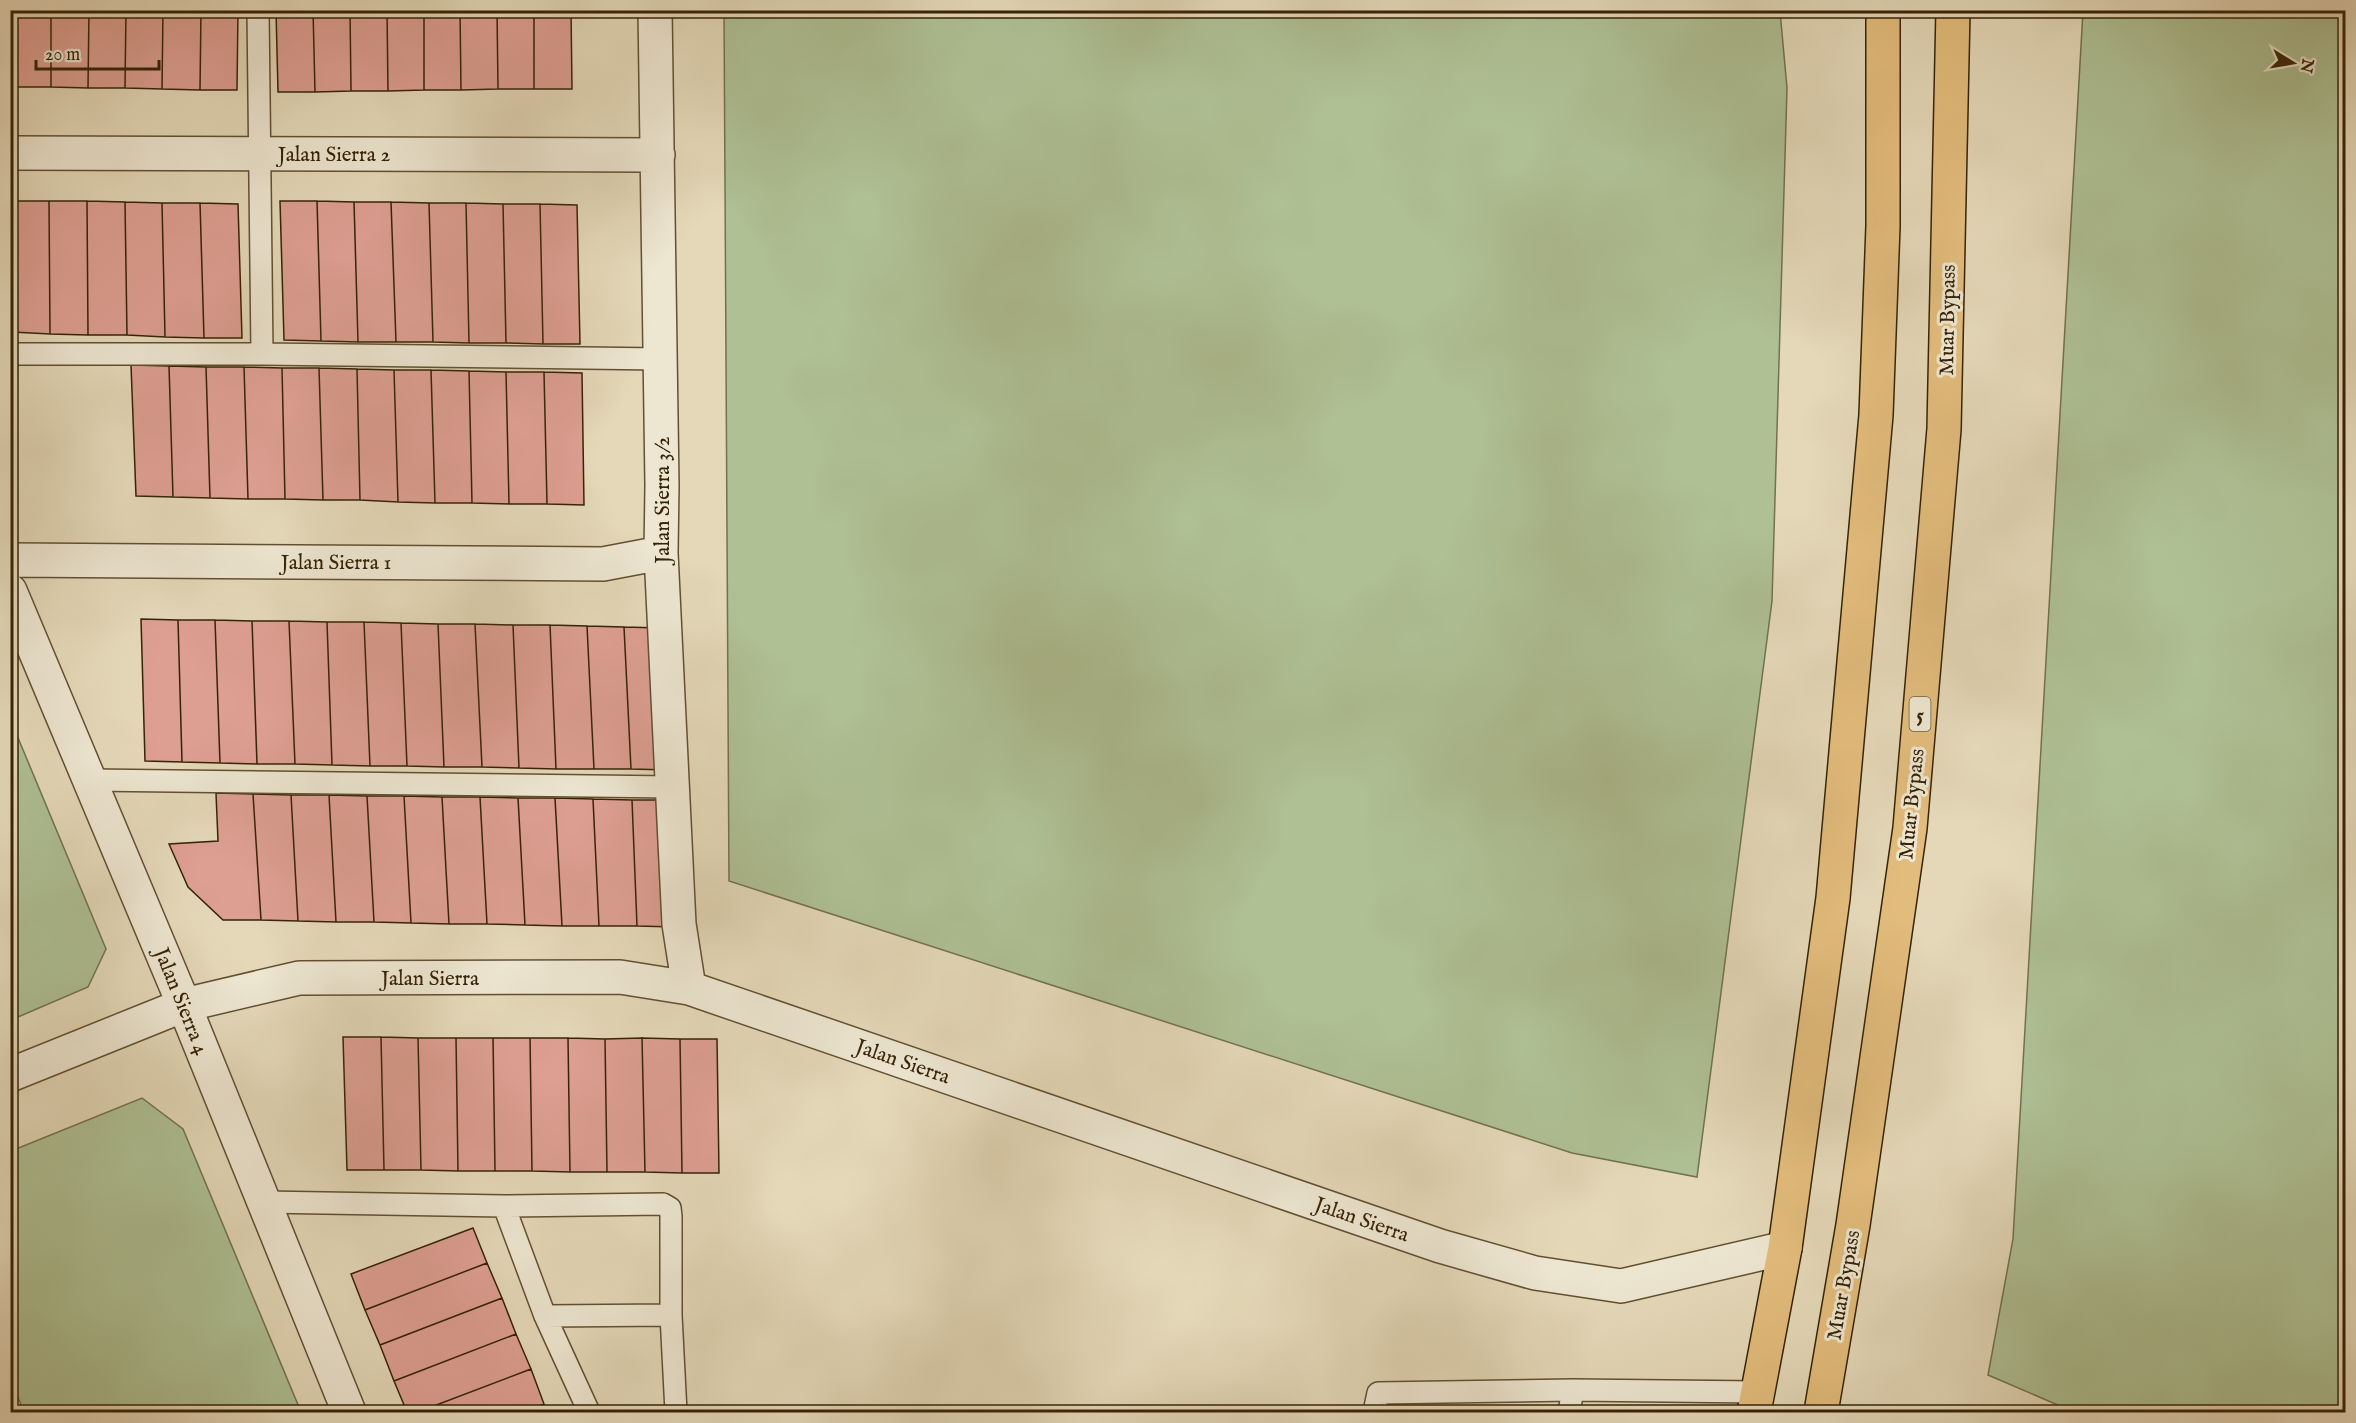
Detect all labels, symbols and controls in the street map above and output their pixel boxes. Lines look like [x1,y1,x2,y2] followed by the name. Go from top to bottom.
[36,33,159,71] scale bar
[2263,33,2323,93] north arrow
[45,44,80,67] text: 20 m
[2295,56,2317,74] text: N
[276,142,390,169] street label: Jalan Sierra 2
[1934,264,1963,376] street label: Muar Bypass
[650,436,677,566] street label: Jalan Sierra 3/2
[279,550,391,577] street label: Jalan Sierra 1
[1910,697,1930,731] road number: 5
[1893,747,1932,861] street label: Muar Bypass
[146,942,215,1060] street label: Jalan Sierra 4
[379,966,480,993] street label: Jalan Sierra
[850,1033,954,1091] street label: Jalan Sierra
[1309,1191,1413,1249] street label: Jalan Sierra
[1822,1228,1867,1342] street label: Muar Bypass

